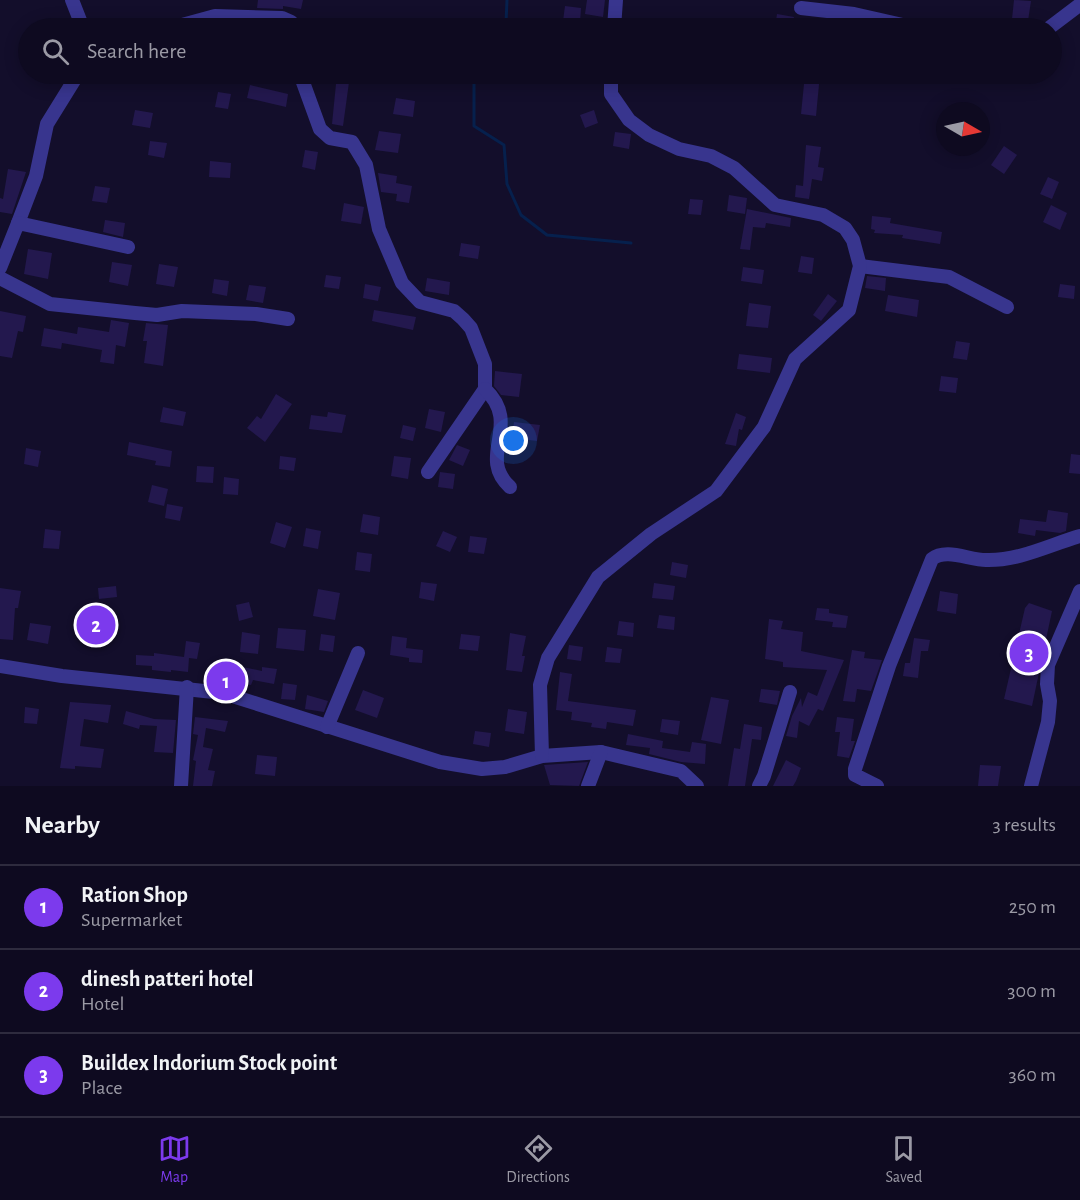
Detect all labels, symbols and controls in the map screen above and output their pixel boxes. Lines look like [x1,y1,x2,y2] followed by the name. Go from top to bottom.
[18,18,1062,84] search box
[39,35,72,68] icon: search
[87,40,186,62] text: Search here
[936,102,990,156] north arrow
[499,426,528,455] your location
[76,602,116,648] pin: 2
[1010,630,1048,676] pin: 3
[206,658,246,704] pin: 1
[24,812,100,838] text: Nearby
[992,815,1056,835] text: 3 results
[81,884,188,906] text: Ration Shop
[40,897,47,917] text: 1
[1009,897,1056,917] text: 250 m
[81,910,182,930] text: Supermarket
[81,968,254,990] text: dinesh patteri hotel
[39,981,48,1001] text: 2
[1007,981,1056,1001] text: 300 m
[81,994,124,1014] text: Hotel
[81,1052,337,1074] text: Buildex Indorium Stock point
[39,1065,48,1085] text: 3
[1009,1065,1056,1085] text: 360 m
[81,1078,122,1098] text: Place
[158,1132,191,1187] tab: Map
[506,1132,570,1187] tab: Directions
[886,1132,922,1187] tab: Saved

